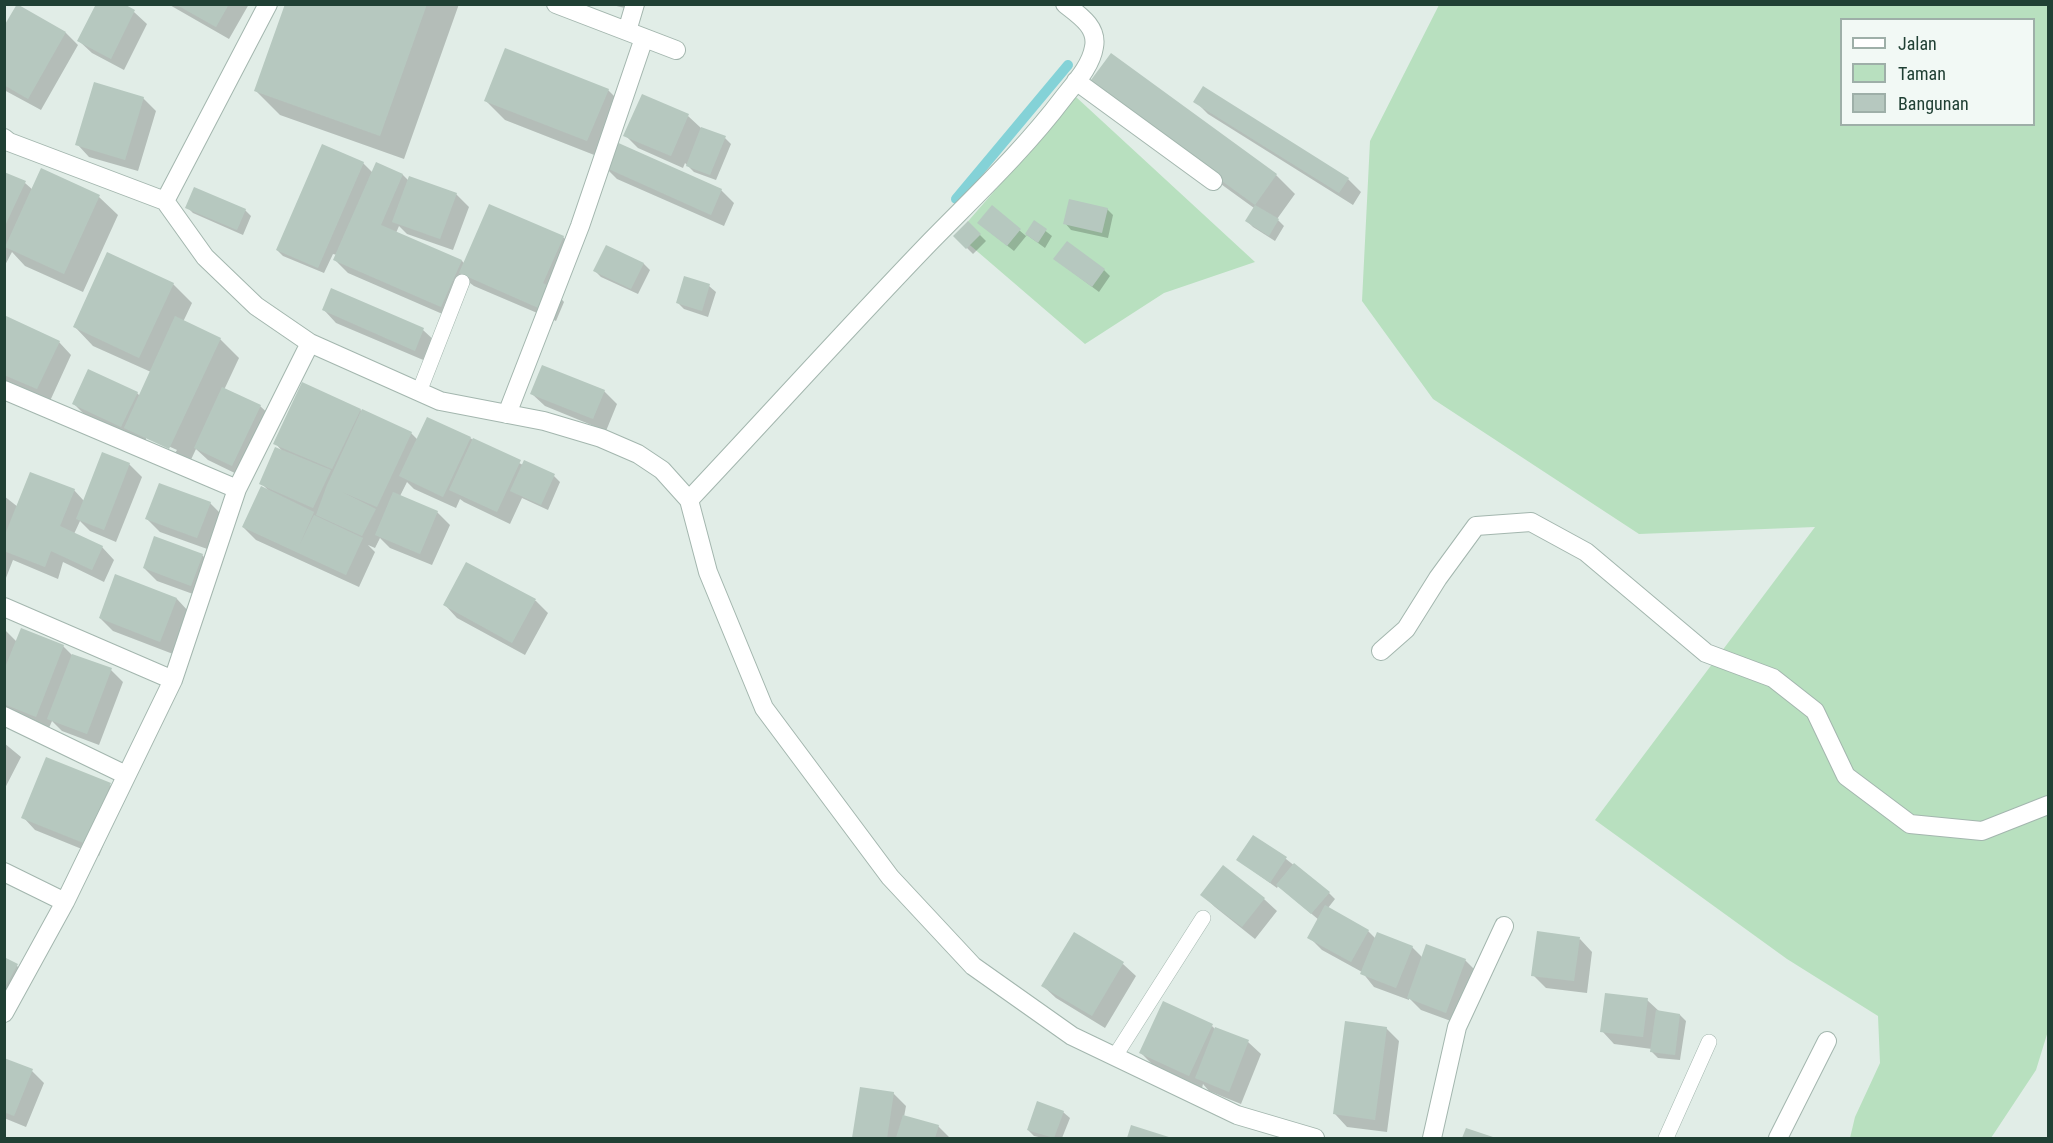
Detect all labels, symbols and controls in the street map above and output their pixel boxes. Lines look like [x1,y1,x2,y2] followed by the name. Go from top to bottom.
[1840,18,2035,126] legend
[1898,33,1937,54] text: Jalan
[1898,63,1946,84] text: Taman
[1898,93,1969,114] text: Bangunan

